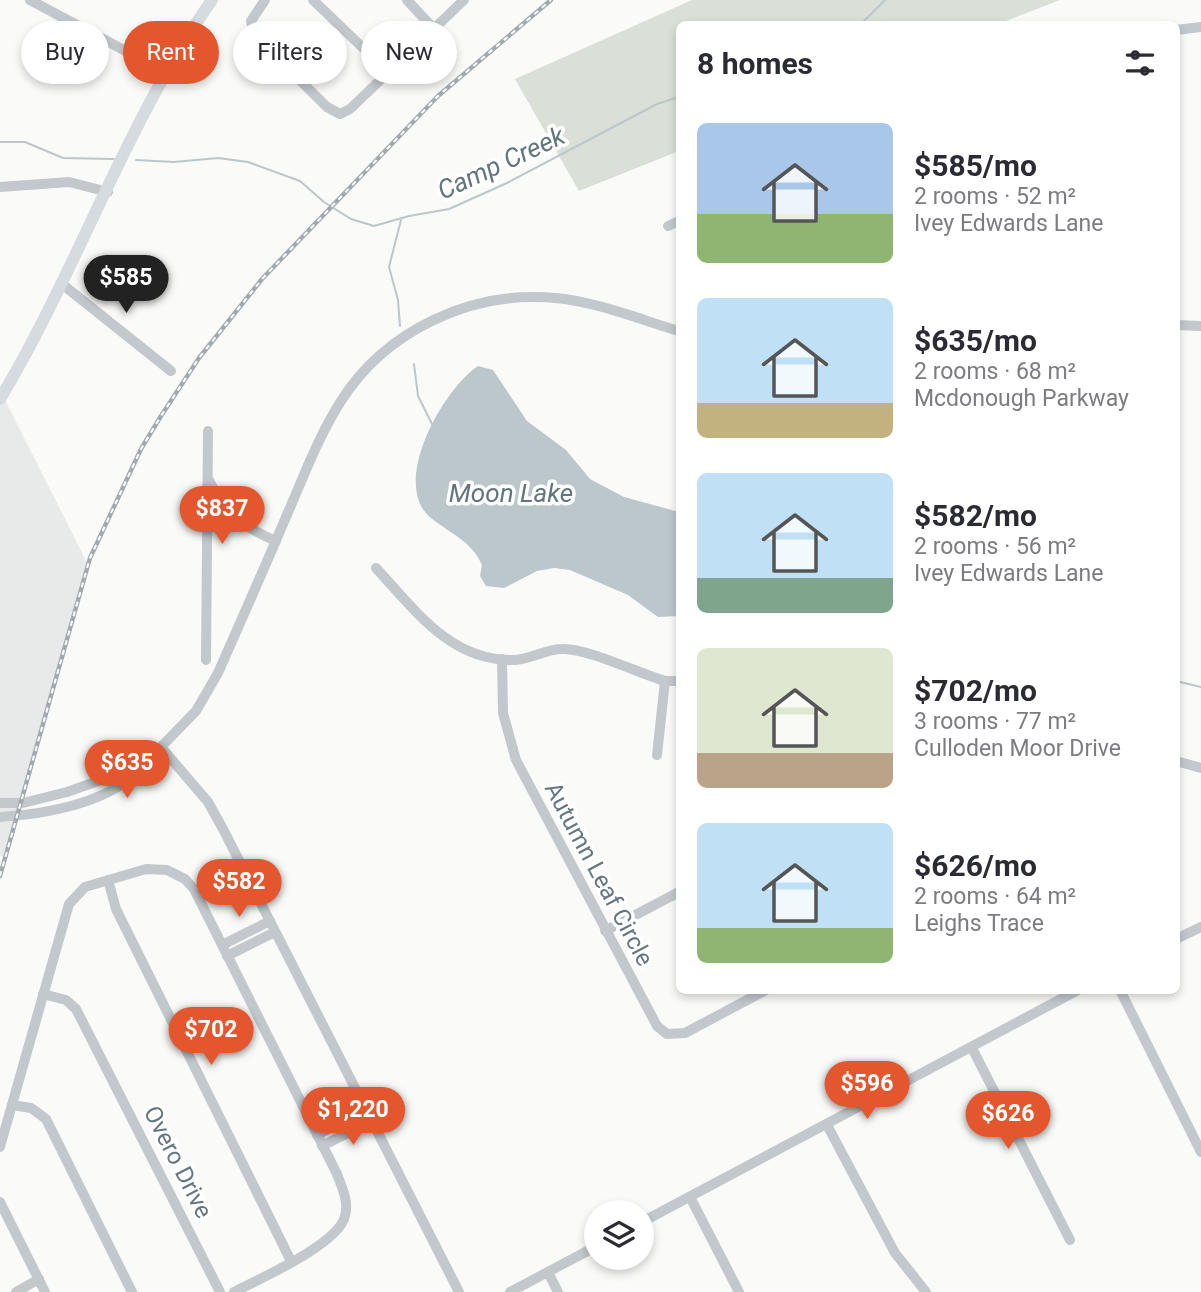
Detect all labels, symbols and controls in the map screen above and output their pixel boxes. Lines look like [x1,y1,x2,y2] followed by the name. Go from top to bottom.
[21,21,109,84] chip: Buy
[123,21,219,84] chip: Rent
[233,21,347,84] chip: Filters
[361,21,457,84] chip: New
[1121,44,1159,82] icon: filters
[697,46,813,81] text: 8 homes
[433,120,571,206] water label: Camp Creek
[914,148,1037,183] text: $585/mo
[753,151,837,235] icon: home
[914,183,1076,210] text: 2 rooms · 52 m²
[914,210,1103,237] text: Ivey Edwards Lane
[85,256,167,315] pin: $585
[100,264,152,291] text: $585
[914,323,1037,358] text: $635/mo
[753,326,837,410] icon: home
[914,358,1076,385] text: 2 rooms · 68 m²
[914,385,1129,412] text: Mcdonough Parkway
[449,478,573,508] water label: Moon Lake
[181,486,263,546] pin: $837
[196,495,248,522] text: $837
[914,498,1037,533] text: $582/mo
[753,501,837,585] icon: home
[914,533,1076,560] text: 2 rooms · 56 m²
[914,560,1103,587] text: Ivey Edwards Lane
[914,673,1037,708] text: $702/mo
[753,676,837,760] icon: home
[914,708,1076,735] text: 3 rooms · 77 m²
[914,735,1121,762] text: Culloden Moor Drive
[86,740,168,800] pin: $635
[101,749,153,776] text: $635
[539,778,659,970] street label: Autumn Leaf Circle
[914,848,1037,883] text: $626/mo
[753,851,837,935] icon: home
[198,860,280,919] pin: $582
[213,868,265,895] text: $582
[914,883,1076,910] text: 2 rooms · 64 m²
[914,910,1044,937] text: Leighs Trace
[170,1007,252,1067] pin: $702
[185,1016,237,1043] text: $702
[826,1062,908,1121] pin: $596
[841,1070,893,1097] text: $596
[296,1088,410,1147] pin: $1,220
[967,1092,1049,1151] pin: $626
[317,1096,389,1123] text: $1,220
[982,1100,1034,1127] text: $626
[138,1101,218,1223] street label: Overo Drive
[584,1200,654,1270] map controls
[584,1200,654,1270] button: layers

